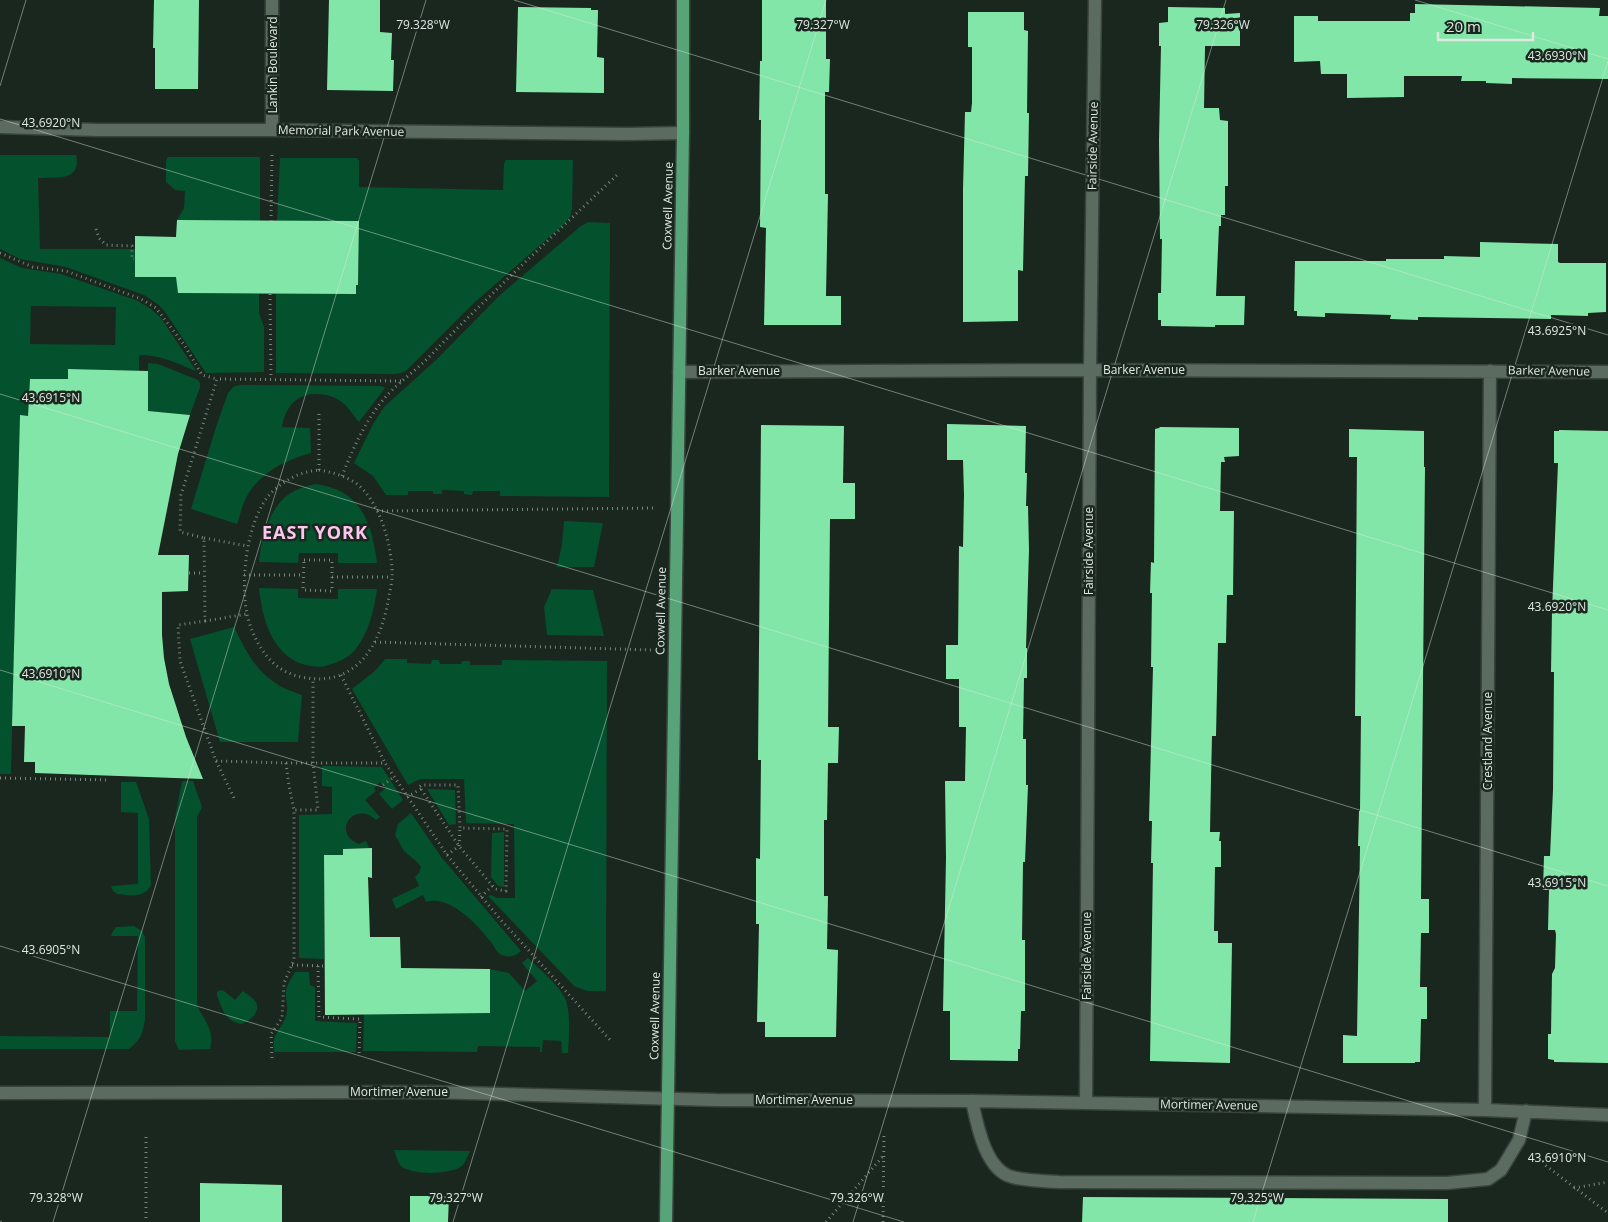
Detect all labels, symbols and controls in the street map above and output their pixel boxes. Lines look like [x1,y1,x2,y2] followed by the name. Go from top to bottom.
[1438,10,1533,42] scale bar
[264,16,281,114] street label: Lankin Boulevard
[396,16,450,33] text: 79.328°W
[796,16,850,33] text: 79.327°W
[1196,16,1250,33] text: 79.326°W
[1446,16,1481,36] text: 20 m
[1528,47,1586,64] text: 43.6930°N
[1083,101,1102,190] street label: Fairside Avenue
[22,114,80,131] text: 43.6920°N
[278,121,405,140] street label: Memorial Park Avenue
[658,162,677,250] street label: Coxwell Avenue
[1528,322,1586,339] text: 43.6925°N
[1103,361,1185,378] street label: Barker Avenue
[1508,361,1590,380] street label: Barker Avenue
[698,362,780,379] street label: Barker Avenue
[22,389,80,406] text: 43.6915°N
[1080,506,1097,595] street label: Fairside Avenue
[262,520,368,544] district label: EAST YORK
[651,567,670,655] street label: Coxwell Avenue
[1528,598,1586,615] text: 43.6920°N
[22,665,80,682] text: 43.6910°N
[1479,691,1496,790] street label: Crestland Avenue
[1528,874,1586,891] text: 43.6915°N
[1078,911,1095,1000] street label: Fairside Avenue
[22,941,80,958] text: 43.6905°N
[645,972,664,1060] street label: Coxwell Avenue
[350,1083,448,1100] street label: Mortimer Avenue
[755,1091,853,1108] street label: Mortimer Avenue
[1160,1095,1258,1114] street label: Mortimer Avenue
[1528,1149,1586,1166] text: 43.6910°N
[29,1189,83,1206] text: 79.328°W
[429,1189,483,1206] text: 79.327°W
[830,1189,884,1206] text: 79.326°W
[1230,1189,1284,1206] text: 79.325°W

